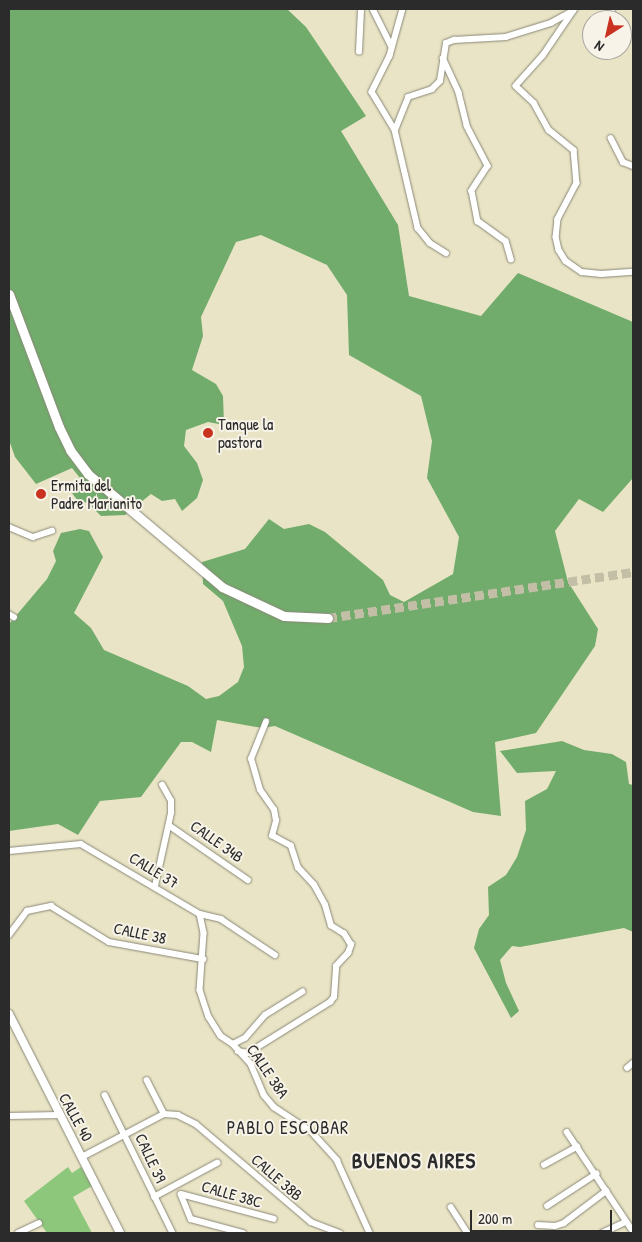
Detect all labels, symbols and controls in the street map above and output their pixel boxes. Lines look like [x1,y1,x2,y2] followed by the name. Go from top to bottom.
[582,10,632,60] north arrow
[590,37,607,57] text: N
[218,414,273,452] place label: Tanque la pastora
[202,427,214,439] marker: Tanque la pastora
[51,475,142,513] place label: Ermita del Padre Marianito
[35,488,47,500] marker: Ermita del Padre Marianito
[187,816,247,866] street label: CALLE 34B
[126,848,182,892] street label: CALLE 37
[112,918,168,948] street label: CALLE 38
[243,1040,293,1102] street label: CALLE 38A
[55,1089,97,1145] street label: CALLE 40
[225,1117,351,1139] district label: PABLO ESCOBAR
[131,1130,171,1186] street label: CALLE 39
[350,1148,478,1174] district label: BUENOS AIRES
[248,1150,306,1204] street label: CALLE 38B
[200,1176,264,1212] street label: CALLE 38C
[472,1200,614,1232] scale bar
[478,1208,512,1229] text: 200 m

